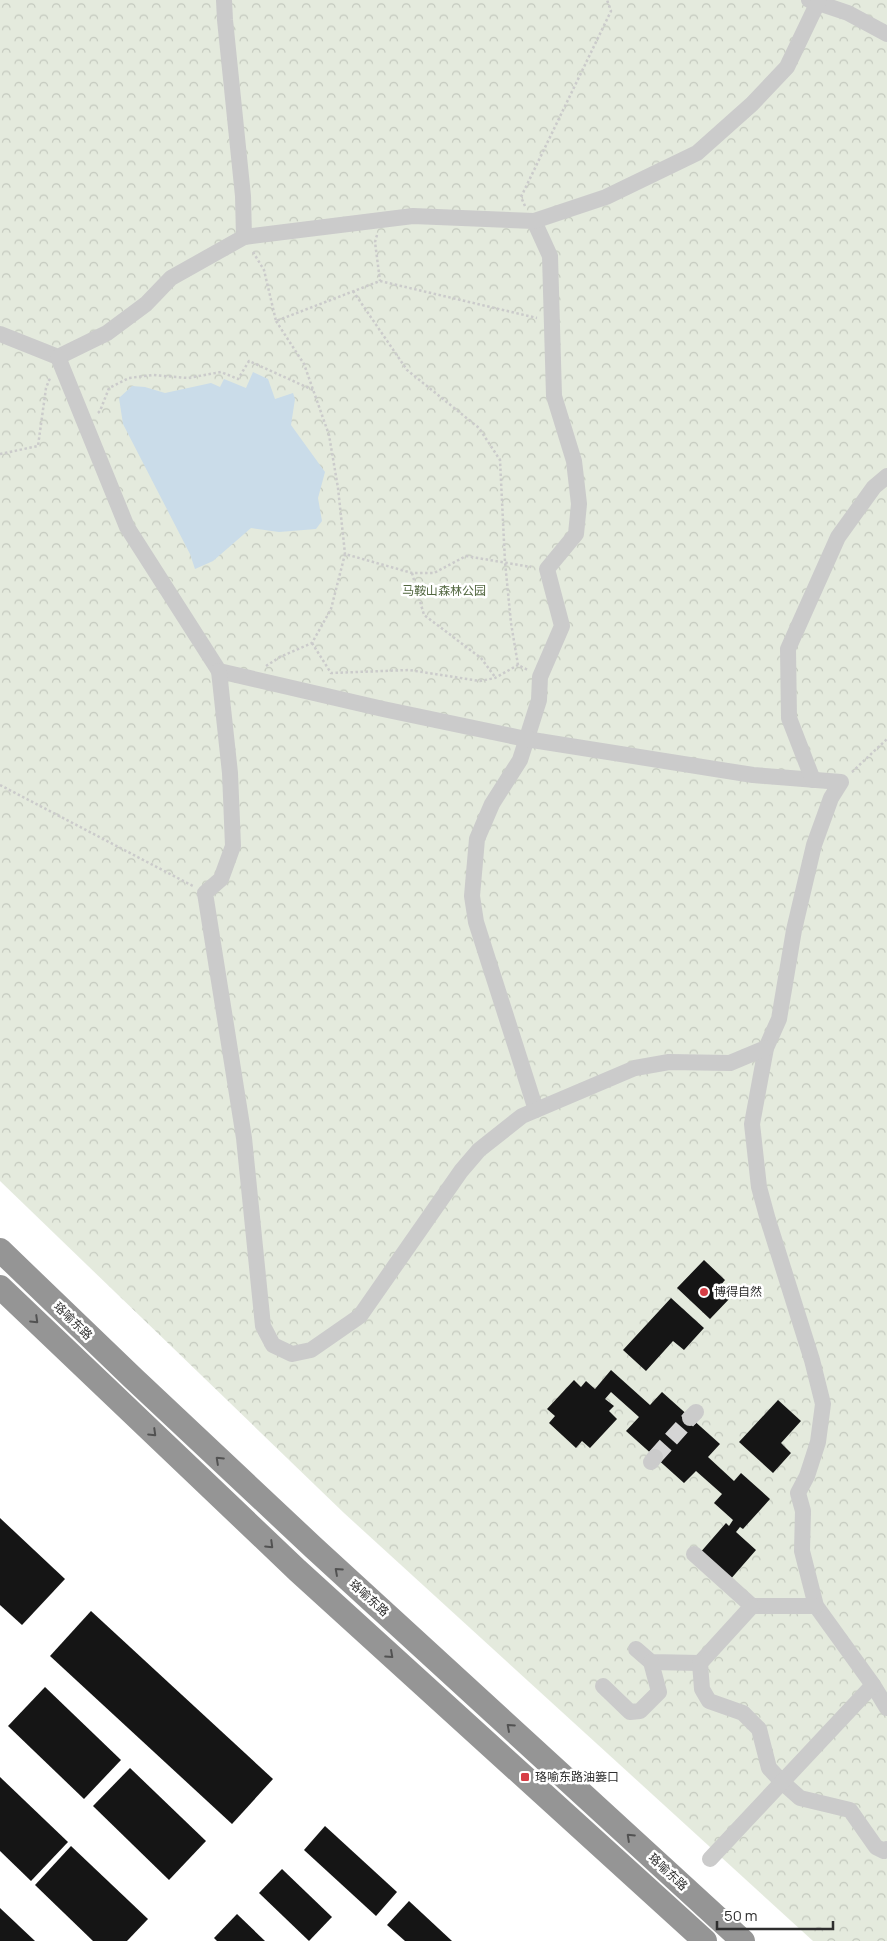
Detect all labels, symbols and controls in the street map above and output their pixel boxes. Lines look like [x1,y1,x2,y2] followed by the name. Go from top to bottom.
[402,582,486,599] park label: 马鞍山森林公园
[714,1283,762,1300] place label: 博得自然
[698,1286,710,1298] marker: 博得自然
[50,1298,97,1343] street label: 珞喻东路
[30,1314,39,1323] one-way arrow
[147,1427,156,1436] one-way arrow
[216,1457,225,1466] one-way arrow
[264,1539,273,1548] one-way arrow
[335,1568,344,1577] one-way arrow
[346,1575,393,1620] street label: 珞喻东路
[384,1649,393,1658] one-way arrow
[507,1724,516,1733] one-way arrow
[535,1768,619,1785] place label: 珞喻东路油篓口
[519,1771,531,1783] marker: 珞喻东路油篓口
[627,1834,636,1843] one-way arrow
[645,1849,692,1894] street label: 珞喻东路
[717,1898,833,1930] scale bar
[724,1905,758,1926] text: 50 m

